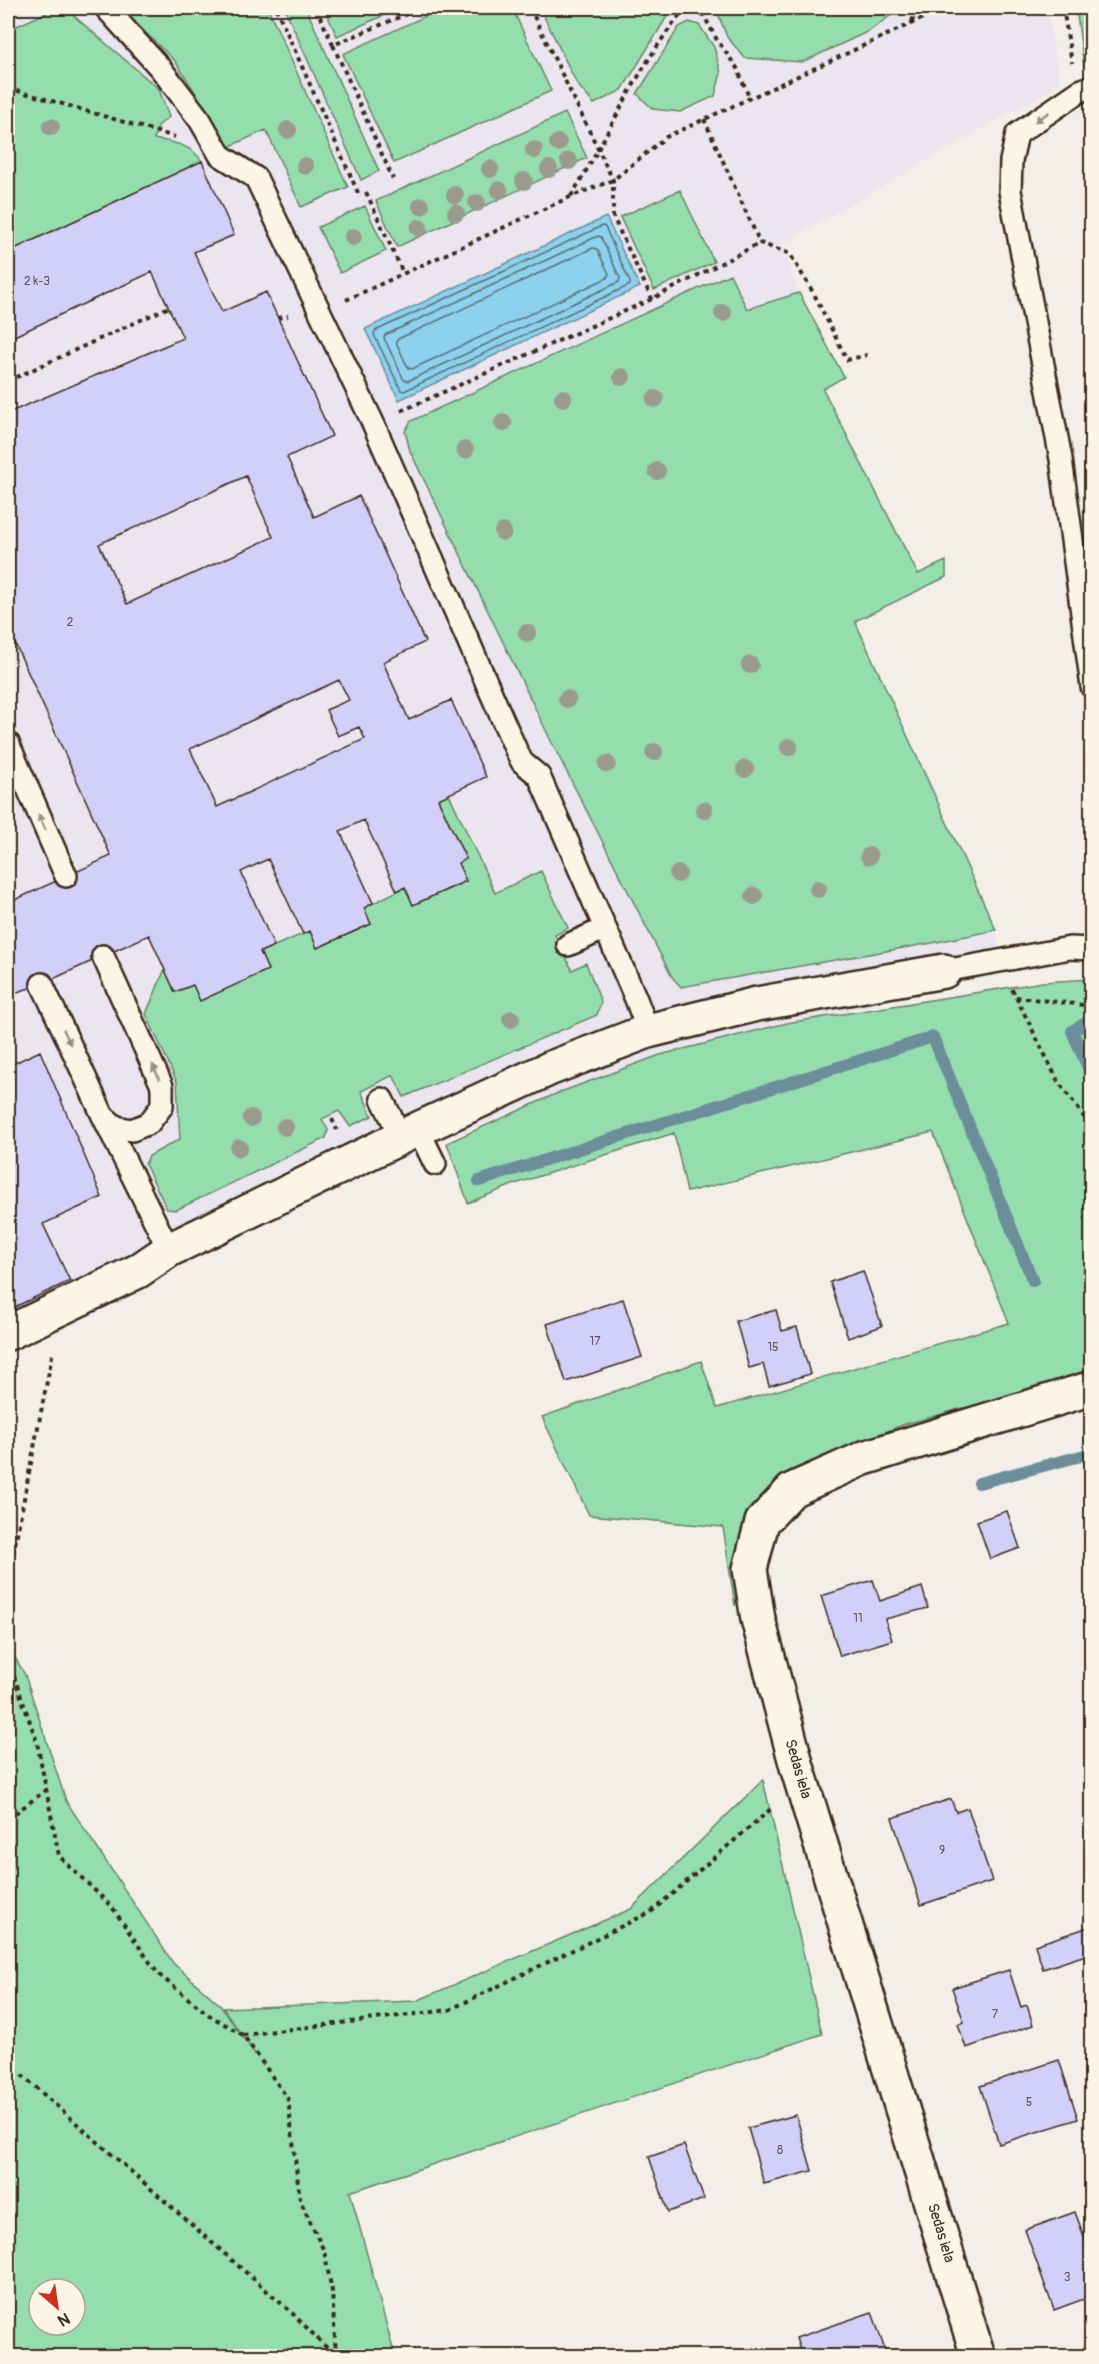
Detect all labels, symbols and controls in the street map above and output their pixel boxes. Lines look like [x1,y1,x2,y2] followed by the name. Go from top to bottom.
[1035,111,1051,123] one-way arrow
[24,274,50,289] house number: 2 k-3
[67,615,74,630] house number: 2
[38,814,47,831] one-way arrow
[62,1029,71,1046] one-way arrow
[151,1063,161,1081] one-way arrow
[589,1334,601,1349] house number: 17
[767,1340,779,1355] house number: 15
[853,1611,863,1626] house number: 11
[780,1737,816,1801] street label: Sedas iela
[939,1843,945,1858] house number: 9
[992,2007,999,2022] house number: 7
[1026,2095,1032,2110] house number: 5
[777,2143,783,2158] house number: 8
[923,2201,959,2265] street label: Sedas iela
[1064,2270,1071,2285] house number: 3
[27,2277,87,2337] north arrow
[54,2308,73,2331] text: N

